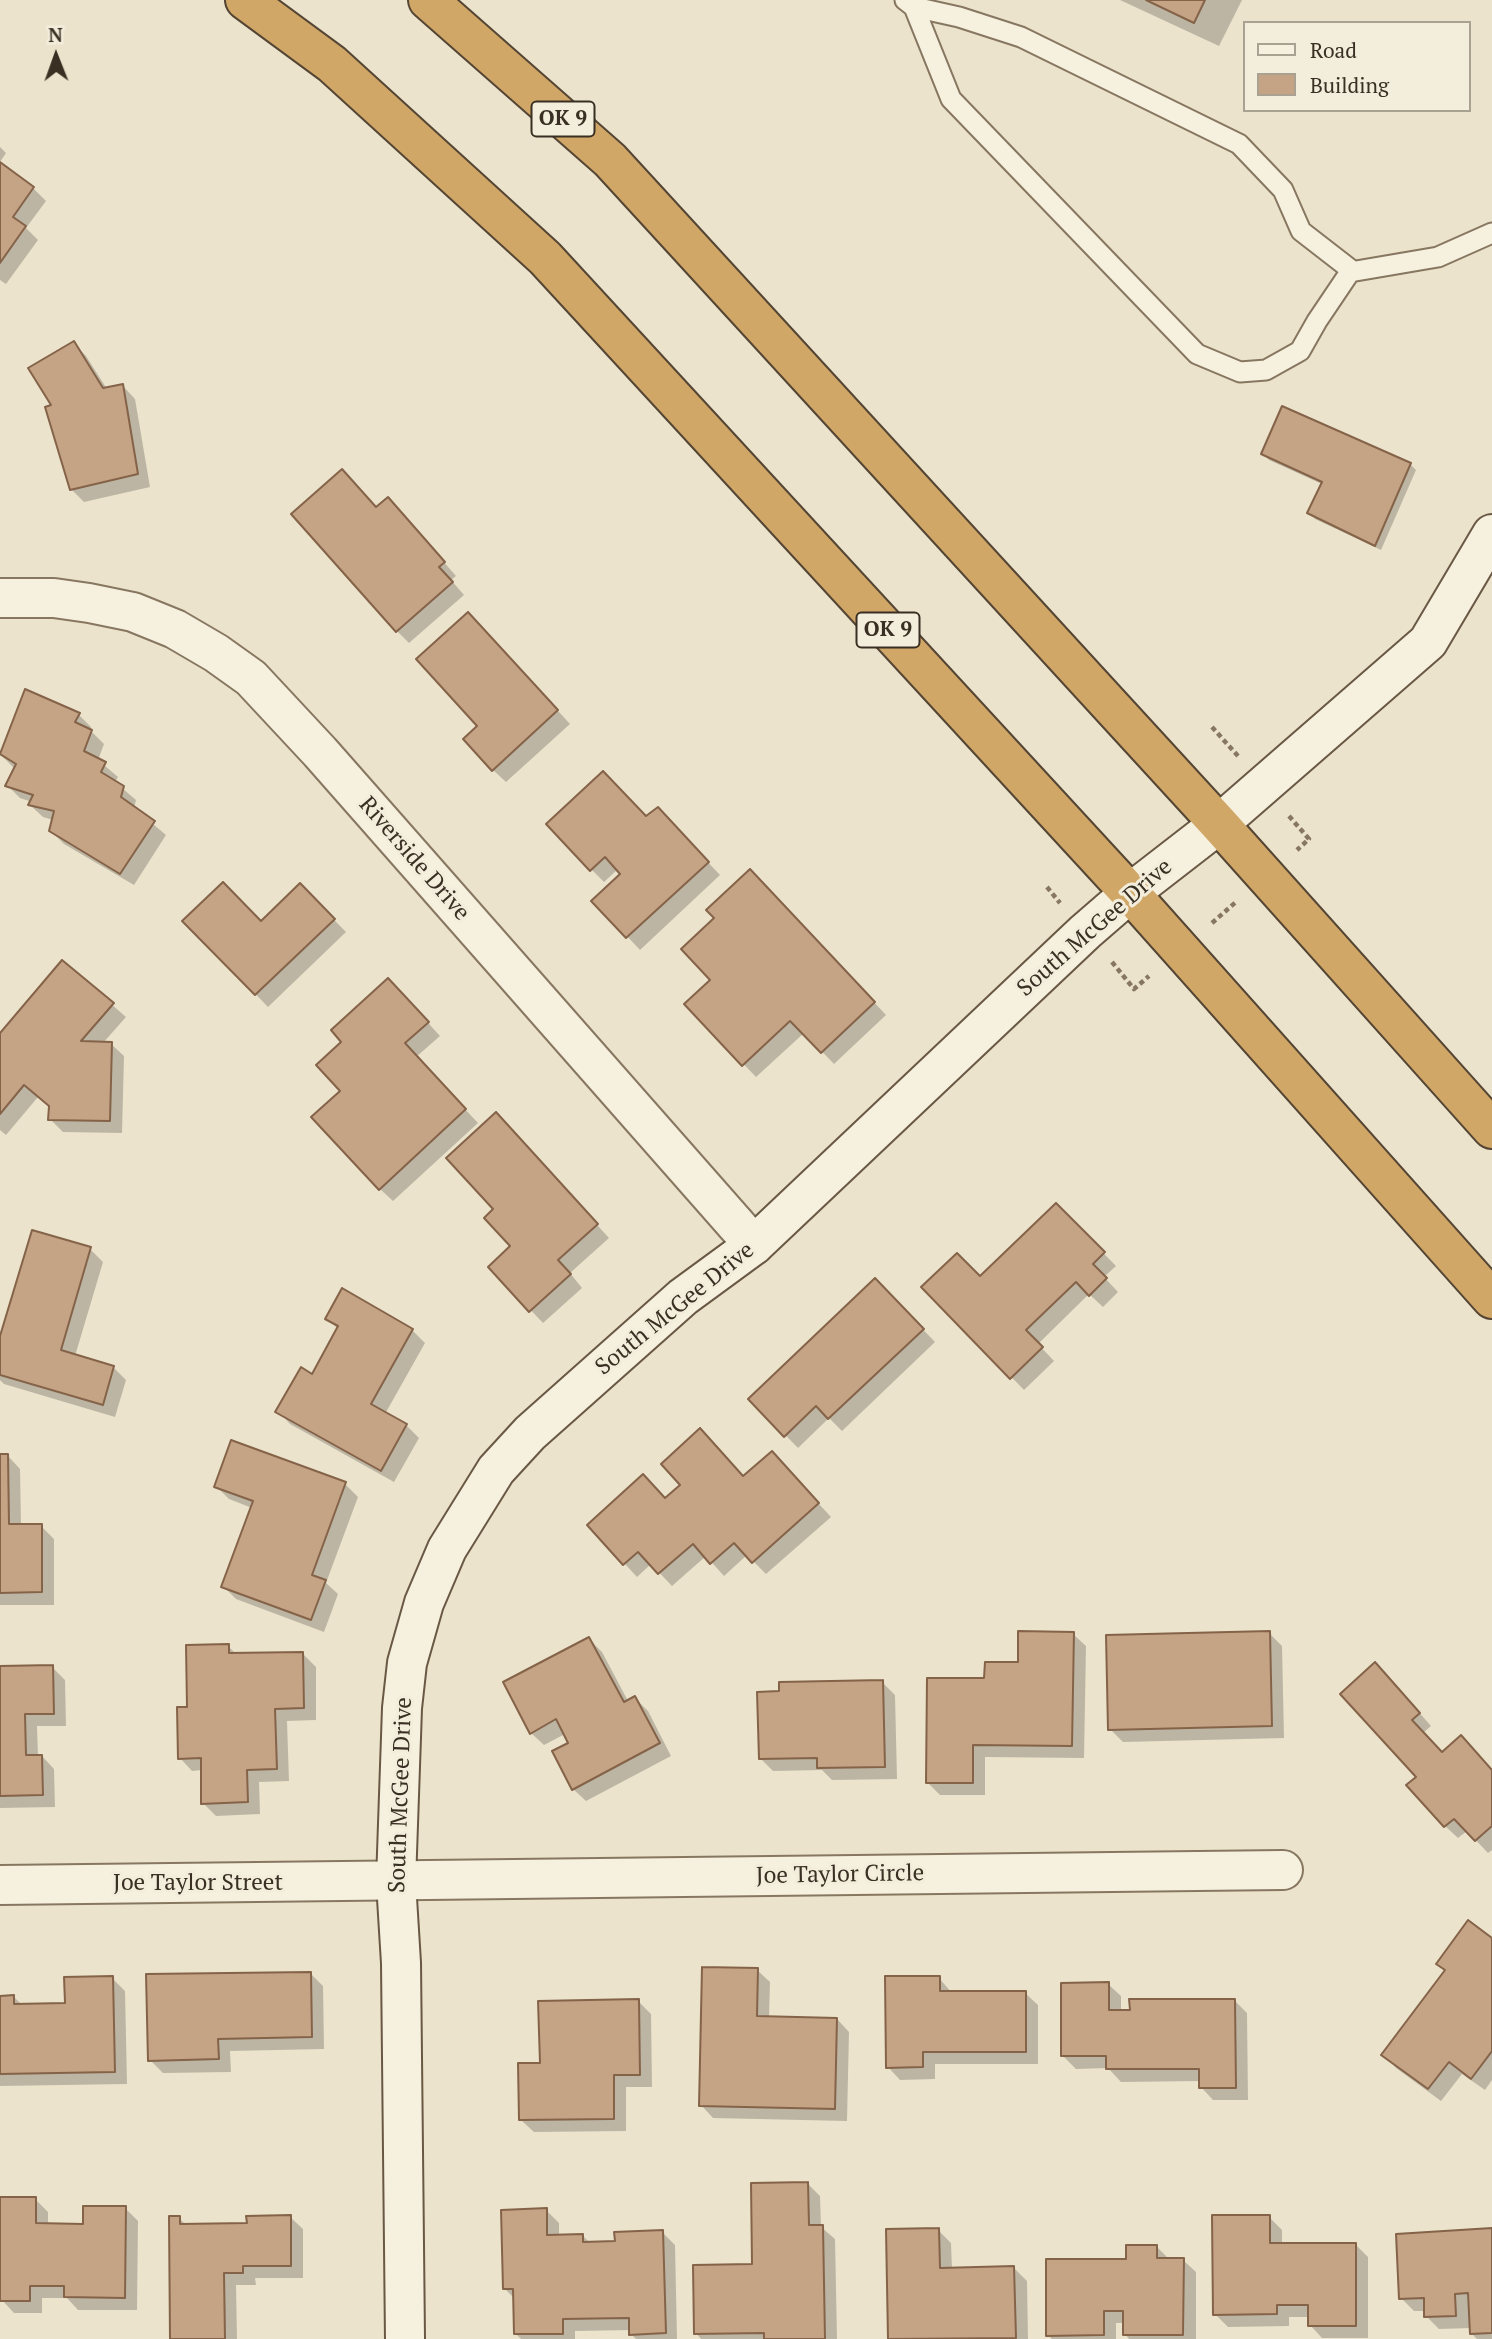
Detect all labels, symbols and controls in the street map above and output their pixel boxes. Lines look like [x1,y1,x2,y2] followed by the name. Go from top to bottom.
[21,21,91,91] north arrow
[1244,21,1471,112] legend
[48,22,63,47] text: N
[1310,36,1357,64] text: Road
[1310,71,1389,99] text: Building
[532,102,594,136] road number: OK 9
[856,612,920,648] road number: OK 9
[353,792,475,926] street label: Riverside Drive
[1012,853,1178,1003] street label: South McGee Drive
[590,1237,760,1381] street label: South McGee Drive
[384,1697,418,1893] street label: South McGee Drive
[756,1860,924,1890] street label: Joe Taylor Circle
[113,1869,283,1897] street label: Joe Taylor Street

